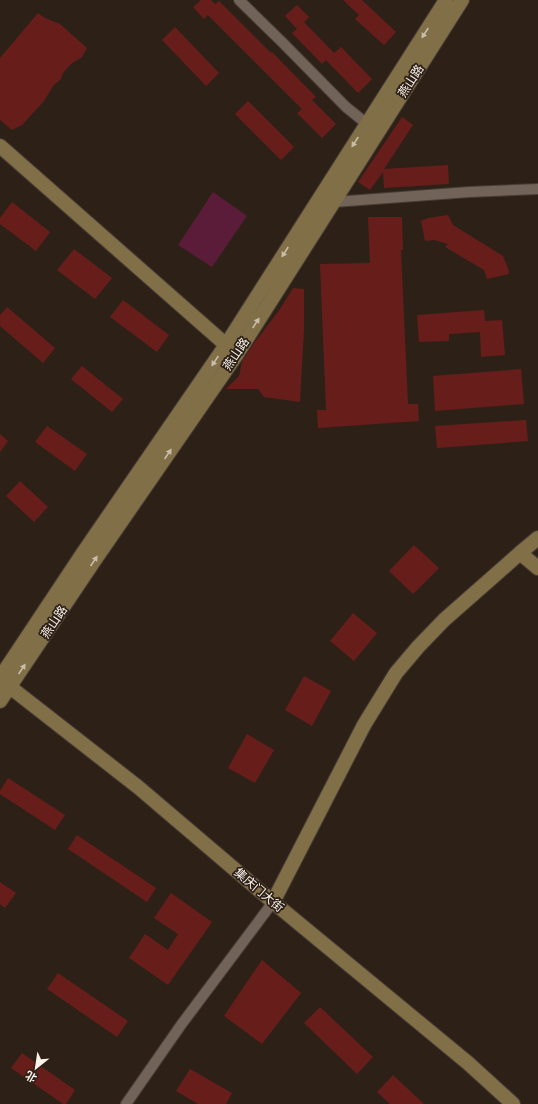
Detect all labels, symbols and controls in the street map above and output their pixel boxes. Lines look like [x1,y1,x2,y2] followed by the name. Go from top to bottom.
[421,28,429,38] one-way arrow
[394,61,429,102] street label: 燕山路
[351,137,359,148] one-way arrow
[281,247,289,257] one-way arrow
[252,318,260,328] one-way arrow
[218,334,254,375] street label: 燕山路
[211,356,219,366] one-way arrow
[164,449,172,459] one-way arrow
[90,556,98,566] one-way arrow
[36,602,72,643] street label: 燕山路
[18,664,26,675] one-way arrow
[230,864,288,917] street label: 集庆门大街
[16,1048,56,1088] north arrow
[22,1066,40,1086] text: 北

